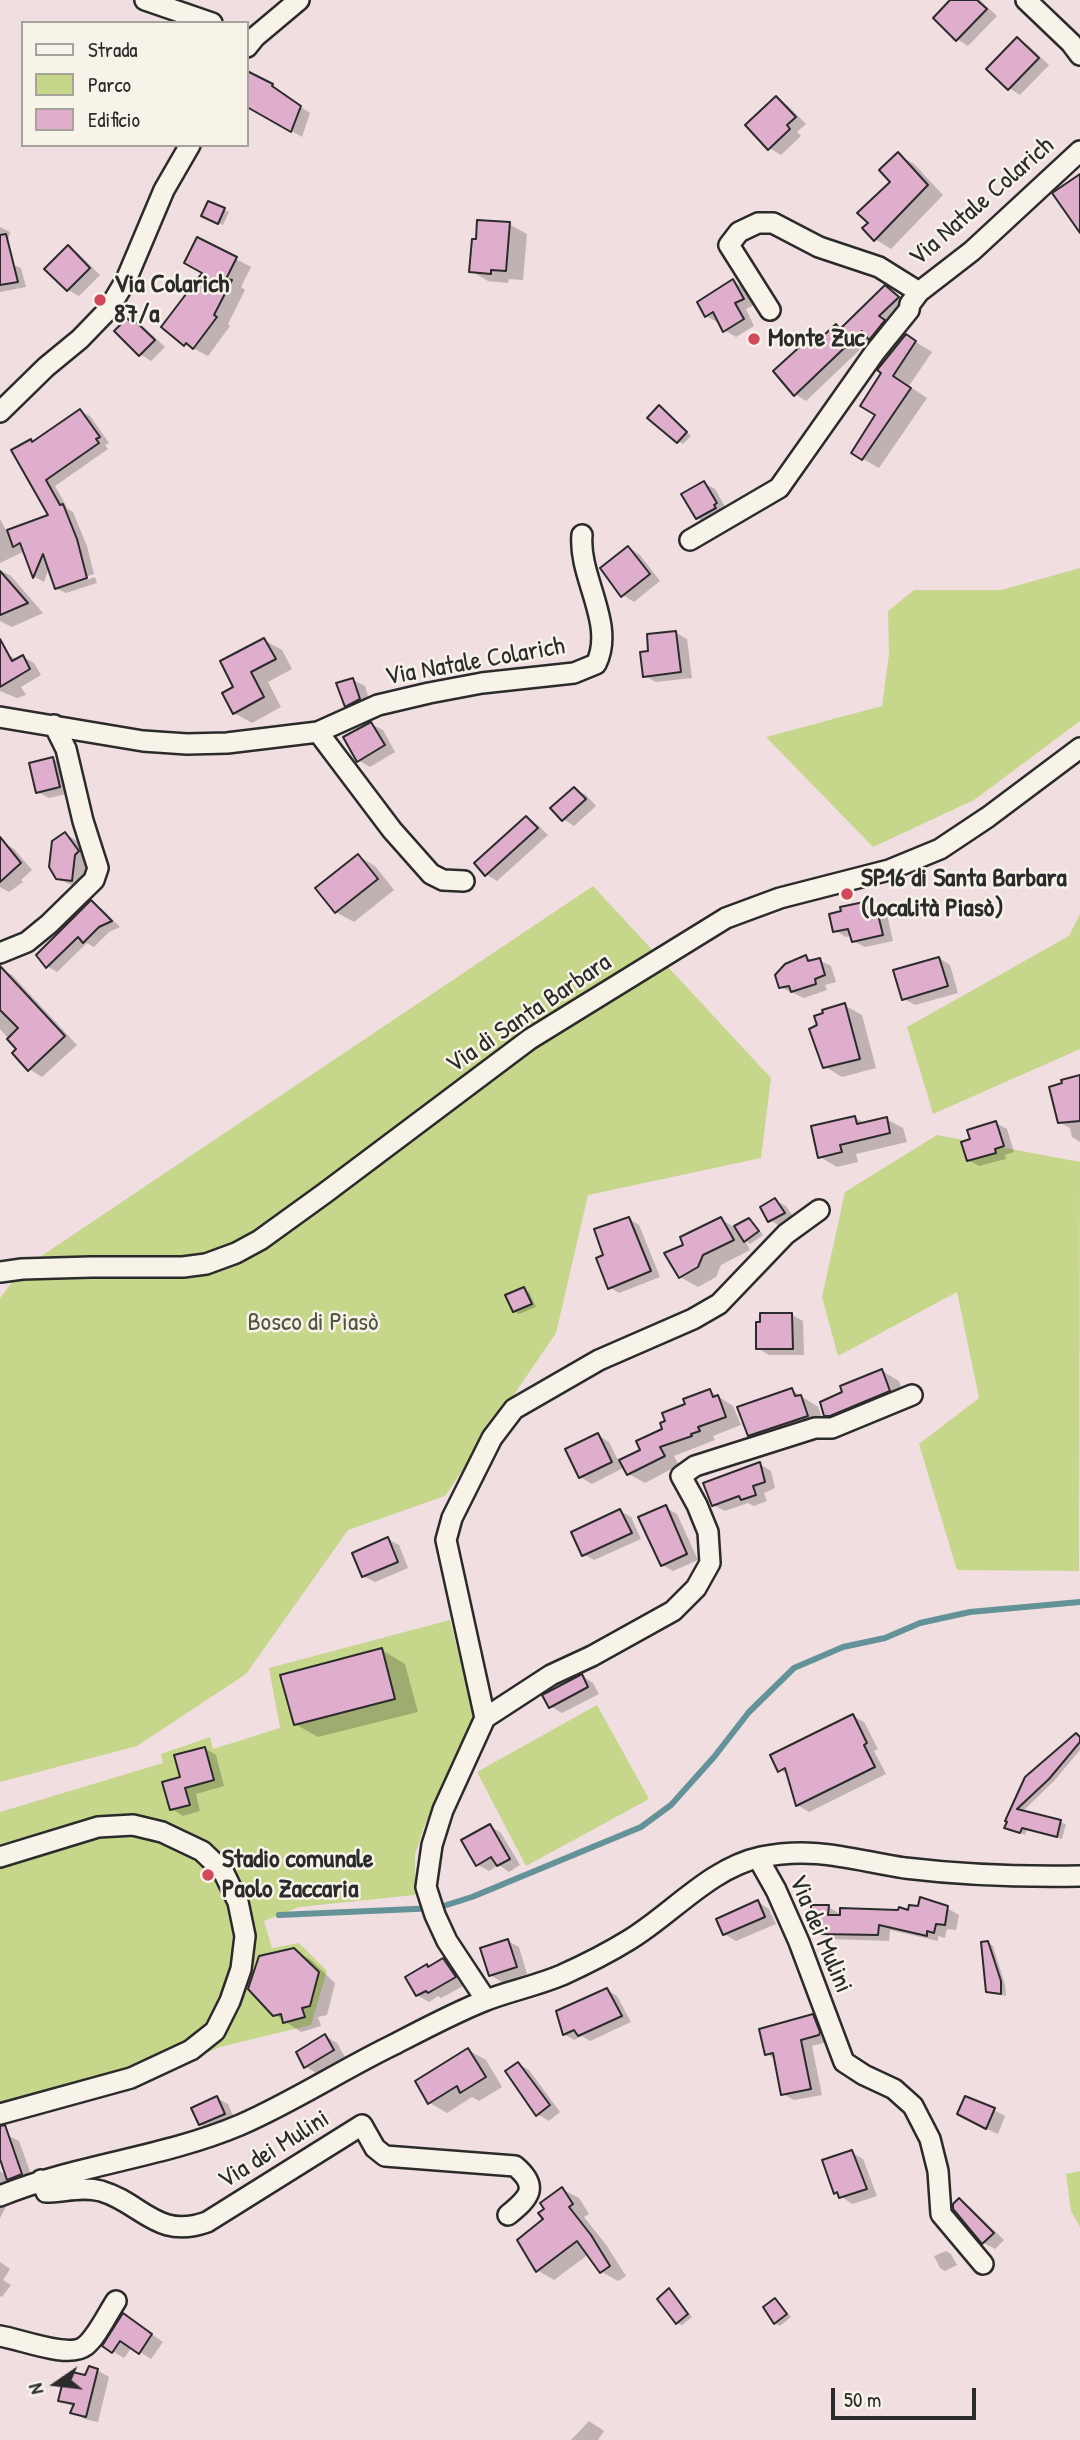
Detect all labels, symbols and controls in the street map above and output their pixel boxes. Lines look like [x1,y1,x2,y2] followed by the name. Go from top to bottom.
[21,21,248,147] legend
[88,35,138,64] text: Strada
[88,70,131,99] text: Parco
[88,105,140,134] text: Edificio
[903,131,1061,273] street label: Via Natale Colarich
[114,269,229,330] place label: Via Colarich 87/a
[92,292,108,308] marker: Via Colarich 87/a
[768,323,865,355] place label: Monte Zuc
[746,331,762,347] marker: Monte Zuc
[383,631,567,693] street label: Via Natale Colarich
[861,863,1067,924] place label: SP16 di Santa Barbara (località Piasò)
[839,886,855,902] marker: SP16 di Santa Barbara (località Piasò)
[441,947,617,1081] street label: Via di Santa Barbara
[247,1307,379,1339] park label: Bosco di Piasò
[222,1844,373,1906] place label: Stadio comunale Paolo Zaccaria
[200,1867,216,1883] marker: Stadio comunale Paolo Zaccaria
[781,1870,859,1998] street label: Via dei Mulini
[213,2104,335,2196] street label: Via dei Mulini
[21,2349,91,2419] north arrow
[835,2374,980,2418] scale bar
[22,2381,49,2397] text: N
[844,2385,881,2414] text: 50 m

